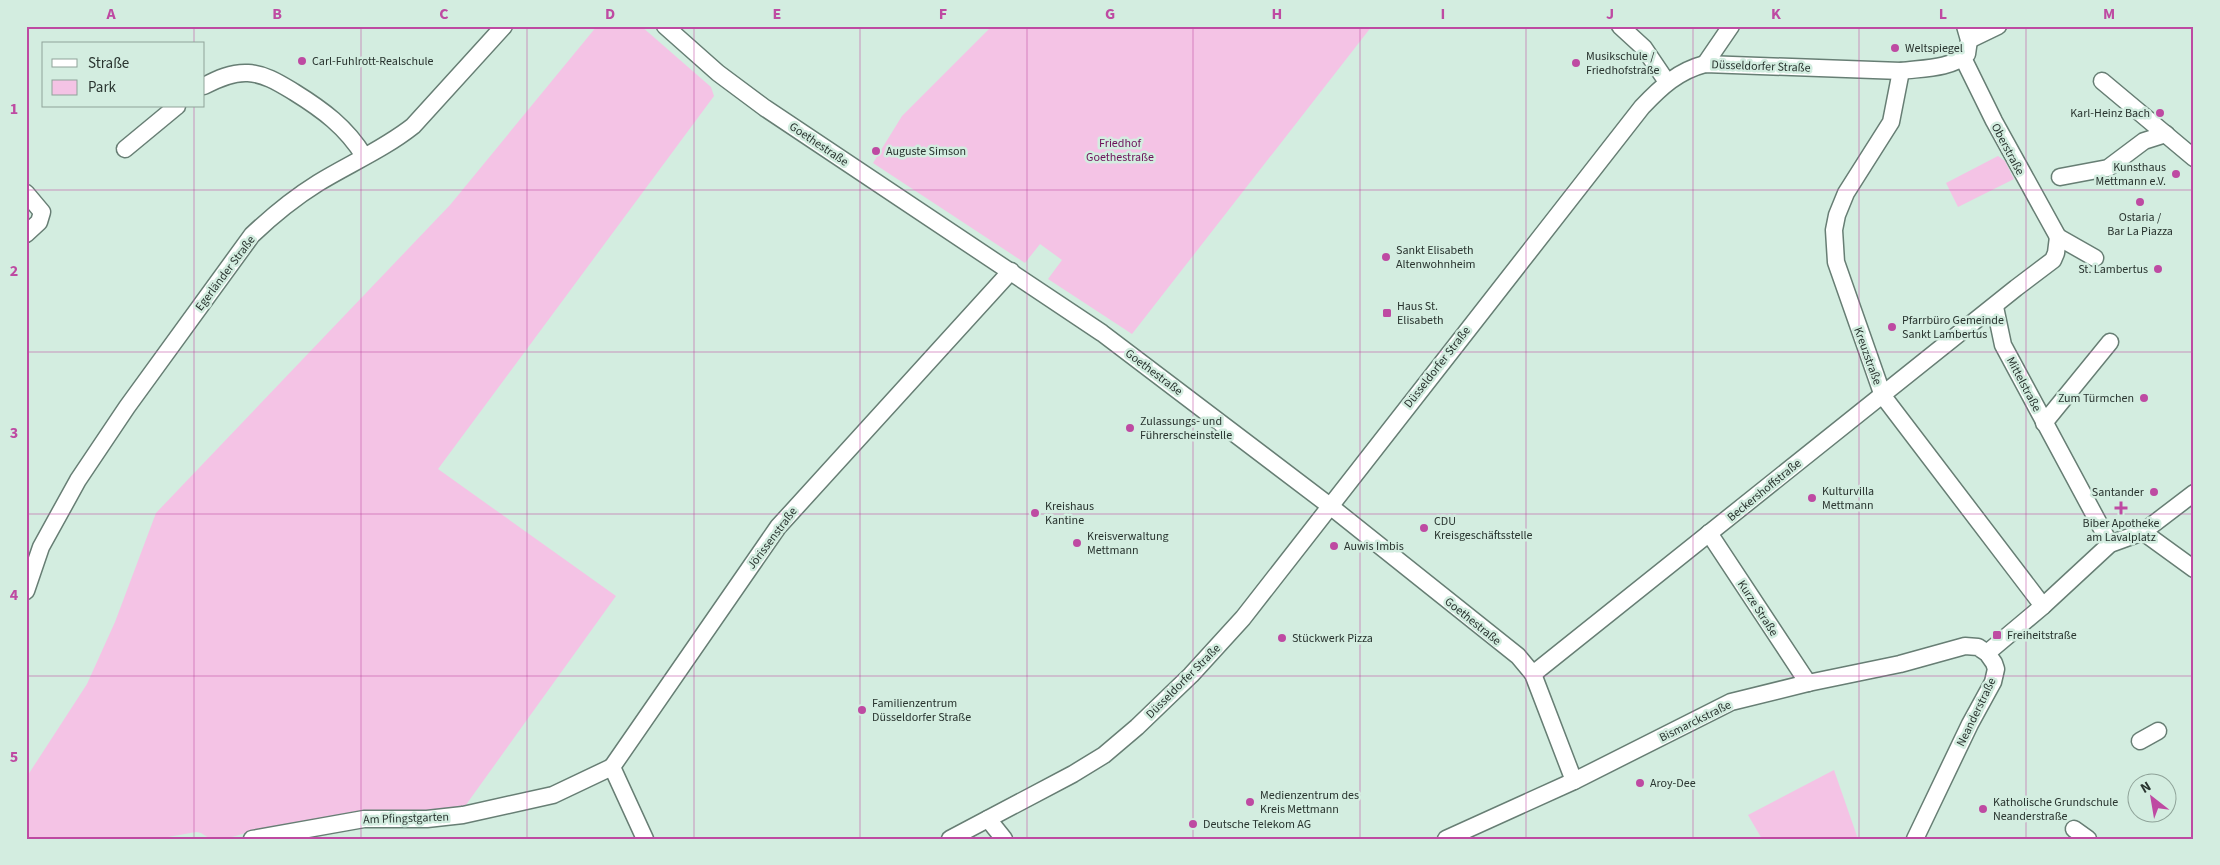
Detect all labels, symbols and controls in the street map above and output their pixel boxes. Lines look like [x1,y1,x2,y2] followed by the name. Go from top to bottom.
[105,3,116,25] text: A
[272,3,282,25] text: B
[439,3,449,25] text: C
[605,3,615,25] text: D
[773,3,781,25] text: E
[939,3,947,25] text: F
[1105,3,1115,25] text: G
[1272,3,1282,25] text: H
[1441,3,1445,25] text: I
[1606,3,1614,25] text: J
[1771,3,1781,25] text: K
[1939,3,1947,25] text: L
[2103,3,2115,25] text: M
[1905,40,1963,57] place label: Weltspiegel
[42,42,205,108] legend
[1889,42,1901,54] marker: Weltspiegel
[1586,48,1660,79] place label: Musikschule / Friedhofstraße
[88,53,129,74] text: Straße
[312,53,434,70] place label: Carl-Fuhlrott-Realschule
[296,55,308,67] marker: Carl-Fuhlrott-Realschule
[1711,56,1811,77] street label: Düsseldorfer Straße
[1570,57,1582,69] marker: Musikschule / Friedhofstraße
[88,77,117,98] text: Park
[10,98,18,120] text: 1
[2070,105,2150,122] place label: Karl-Heinz Bach
[2154,107,2166,119] marker: Karl-Heinz Bach
[786,118,852,170] street label: Goethestraße
[1987,120,2028,178] street label: Oberstraße
[1086,135,1154,166] park label: Friedhof Goethestraße
[886,143,966,160] place label: Auguste Simson
[870,145,882,157] marker: Auguste Simson
[2095,159,2166,190] place label: Kunsthaus Mettmann e.V.
[2170,168,2182,180] marker: Kunsthaus Mettmann e.V.
[2134,196,2146,208] marker: Ostaria / Bar La Piazza
[2107,209,2173,240] place label: Ostaria / Bar La Piazza
[191,232,259,314] street label: Egerländer Straße
[1396,242,1476,273] place label: Sankt Elisabeth Altenwohnheim
[1380,251,1392,263] marker: Sankt Elisabeth Altenwohnheim
[10,260,18,282] text: 2
[2078,261,2148,278] place label: St. Lambertus
[2152,263,2164,275] marker: St. Lambertus
[1397,298,1443,329] place label: Haus St. Elisabeth
[1381,307,1393,319] marker: Haus St. Elisabeth
[1902,312,2004,343] place label: Pfarrbüro Gemeinde Sankt Lambertus
[1886,321,1898,333] marker: Pfarrbüro Gemeinde Sankt Lambertus
[1400,323,1475,412] street label: Düsseldorfer Straße
[1849,325,1886,387] street label: Kreuzstraße
[1121,345,1186,400] street label: Goethestraße
[2002,354,2045,415] street label: Mittelstraße
[2058,390,2134,407] place label: Zum Türmchen
[2138,392,2150,404] marker: Zum Türmchen
[1140,413,1232,444] place label: Zulassungs- und Führerscheinstelle
[10,422,18,444] text: 3
[1124,422,1136,434] marker: Zulassungs- und Führerscheinstelle
[1724,455,1805,526] street label: Beckershoffstraße
[1822,483,1874,514] place label: Kulturvilla Mettmann
[2092,484,2145,501] place label: Santander
[2148,486,2160,498] marker: Santander
[1806,492,1818,504] marker: Kulturvilla Mettmann
[1045,498,1094,529] place label: Kreishaus Kantine
[2115,502,2127,514] marker: Biber Apotheke am Lavalplatz
[743,504,801,573] street label: Jörissenstraße
[1029,507,1041,519] marker: Kreishaus Kantine
[1434,513,1533,544] place label: CDU Kreisgeschäftsstelle
[2083,515,2159,546] place label: Biber Apotheke am Lavalplatz
[1418,522,1430,534] marker: CDU Kreisgeschäftsstelle
[1087,528,1169,559] place label: Kreisverwaltung Mettmann
[1071,537,1083,549] marker: Kreisverwaltung Mettmann
[1344,538,1404,555] place label: Auwis Imbis
[1328,540,1340,552] marker: Auwis Imbis
[1733,577,1782,640] street label: Kurze Straße
[10,584,19,606] text: 4
[1441,593,1504,649] street label: Goethestraße
[2007,627,2077,644] place label: Freiheitstraße
[1991,629,2003,641] marker: Freiheitstraße
[1292,630,1373,647] place label: Stückwerk Pizza
[1276,632,1288,644] marker: Stückwerk Pizza
[1142,640,1224,722] street label: Düsseldorfer Straße
[1952,675,2000,749] street label: Neanderstraße
[872,695,971,726] place label: Familienzentrum Düsseldorfer Straße
[1656,697,1734,746] street label: Bismarckstraße
[856,704,868,716] marker: Familienzentrum Düsseldorfer Straße
[10,746,18,768] text: 5
[2128,772,2178,822] north arrow
[1650,775,1696,792] place label: Aroy-Dee
[1634,777,1646,789] marker: Aroy-Dee
[2137,777,2155,799] text: N
[1260,787,1359,818] place label: Medienzentrum des Kreis Mettmann
[1993,794,2118,825] place label: Katholische Grundschule Neanderstraße
[1244,796,1256,808] marker: Medienzentrum des Kreis Mettmann
[1977,803,1989,815] marker: Katholische Grundschule Neanderstraße
[363,809,449,828] street label: Am Pfingstgarten
[1203,816,1311,833] place label: Deutsche Telekom AG
[1187,818,1199,830] marker: Deutsche Telekom AG

